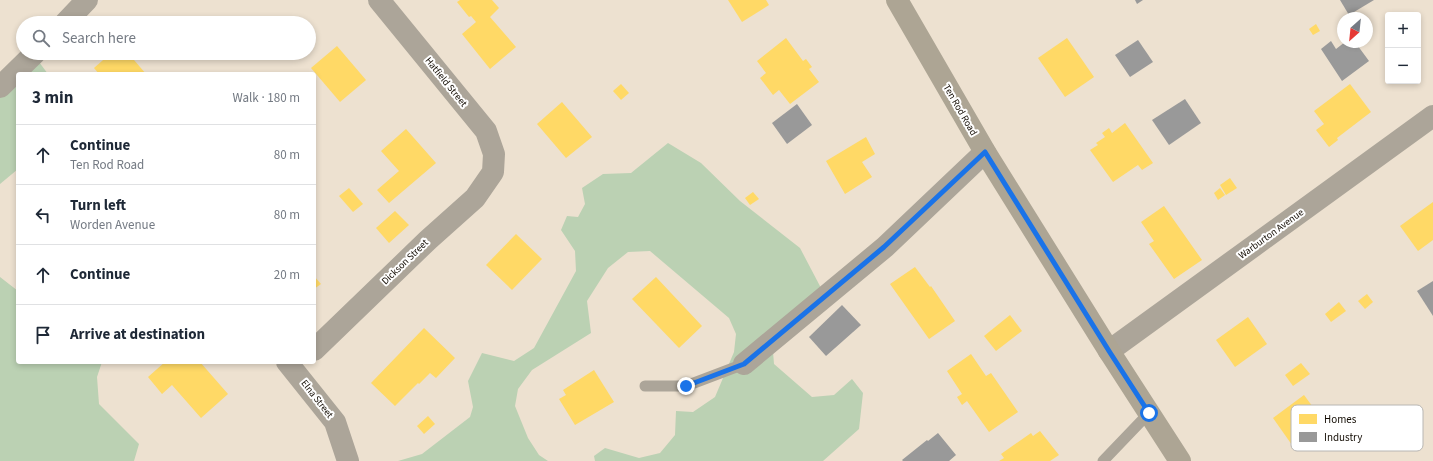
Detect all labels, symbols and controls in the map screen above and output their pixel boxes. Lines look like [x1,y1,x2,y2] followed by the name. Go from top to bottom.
[1337,12,1373,48] north arrow
[1385,12,1421,84] map controls
[1385,12,1421,48] button: +
[16,16,316,60] search box
[30,27,52,49] icon: search
[62,28,136,49] text: Search here
[1385,48,1421,84] button: −
[422,54,471,110] street label: Hatfield Street
[940,82,980,138] street label: Ten Rod Road
[32,86,73,110] text: 3 min
[232,89,300,107] text: Walk · 180 m
[70,135,130,156] text: Continue
[32,144,54,166] icon: ahead
[274,146,300,164] text: 80 m
[70,156,144,174] text: Ten Rod Road
[70,195,126,216] text: Turn left
[32,204,54,226] icon: left
[274,206,300,224] text: 80 m
[1235,206,1307,262] street label: Warburton Avenue
[70,216,155,234] text: Worden Avenue
[378,236,432,288] street label: Dickson Street
[32,264,54,286] icon: ahead
[70,264,130,285] text: Continue
[274,266,300,284] text: 20 m
[32,324,54,346] icon: arrive
[70,324,205,345] text: Arrive at destination
[298,377,337,422] street label: Elna Street
[677,377,695,395] route end
[1140,404,1158,422] route start
[1291,405,1423,451] legend
[1324,412,1357,427] text: Homes
[1324,430,1362,445] text: Industry

